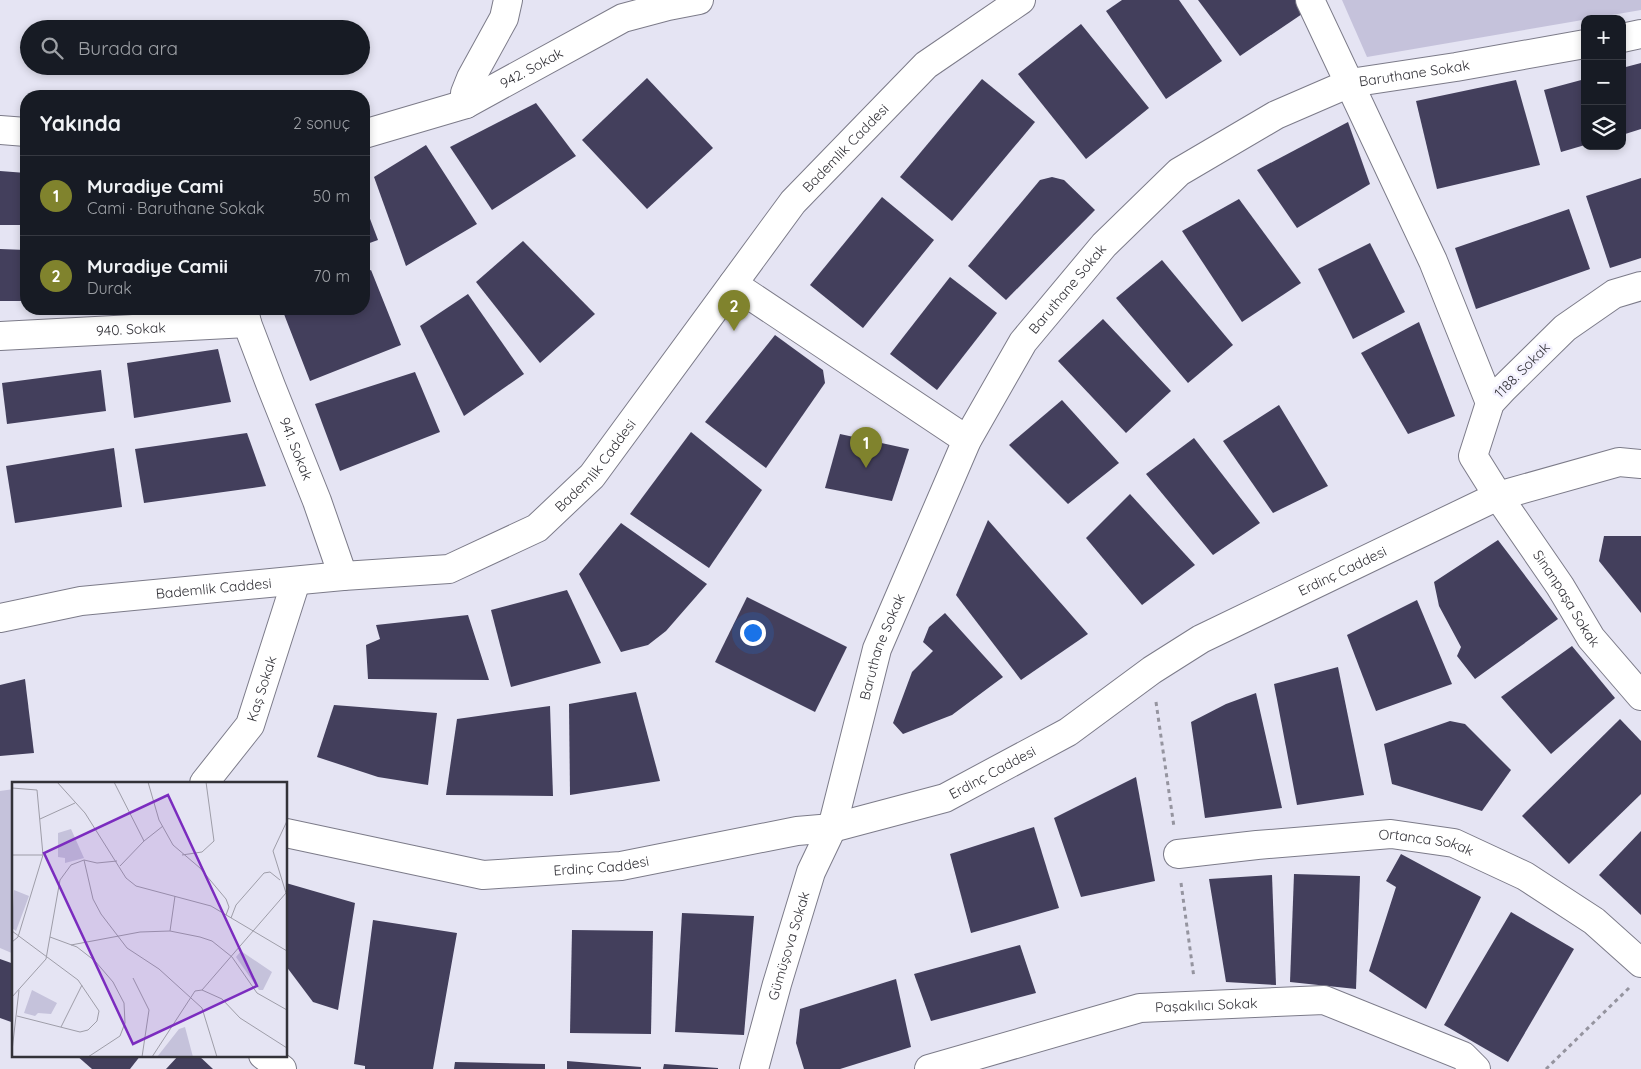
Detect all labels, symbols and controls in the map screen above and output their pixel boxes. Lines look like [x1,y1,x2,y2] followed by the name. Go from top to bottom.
[1581,15,1626,150] map controls
[1581,15,1626,60] button: +
[20,20,370,75] search box
[38,34,66,62] icon: search
[78,36,178,60] text: Burada ara
[497,44,566,93] street label: 942. Sokak
[1358,56,1471,91] street label: Baruthane Sokak
[1581,60,1626,105] button: −
[798,100,892,196] street label: Bademlik Caddesi
[1581,105,1626,150] button: layers
[40,110,121,136] text: Yakında
[293,113,350,133] text: 2 sonuç
[87,174,224,198] text: Muradiye Cami
[53,186,59,206] text: 1
[313,186,350,206] text: 50 m
[87,198,265,218] text: Cami · Baruthane Sokak
[1025,240,1110,338] street label: Baruthane Sokak
[87,254,228,278] text: Muradiye Camii
[51,266,61,286] text: 2
[313,266,350,286] text: 70 m
[87,278,132,298] text: Durak
[718,290,750,331] pin: 2
[96,318,166,340] street label: 940. Sokak
[1490,338,1554,402] street label: 1188. Sokak
[275,415,317,483] street label: 941. Sokak
[551,416,640,516] street label: Bademlik Caddesi
[850,427,882,468] pin: 1
[1295,542,1389,600] street label: Erdinç Caddesi
[1529,547,1604,651] street label: Sinanpaşa Sokak
[155,574,272,603] street label: Bademlik Caddesi
[856,591,909,702] street label: Baruthane Sokak
[740,620,766,646] your location
[243,654,280,724] street label: Kaş Sokak
[946,742,1039,803] street label: Erdinç Caddesi
[12,782,288,1056] inset map
[1378,825,1477,860] street label: Ortanca Sokak
[553,852,650,879] street label: Erdinç Caddesi
[764,889,814,1002] street label: Gümüşova Sokak
[1155,994,1258,1016] street label: Paşakılıcı Sokak

